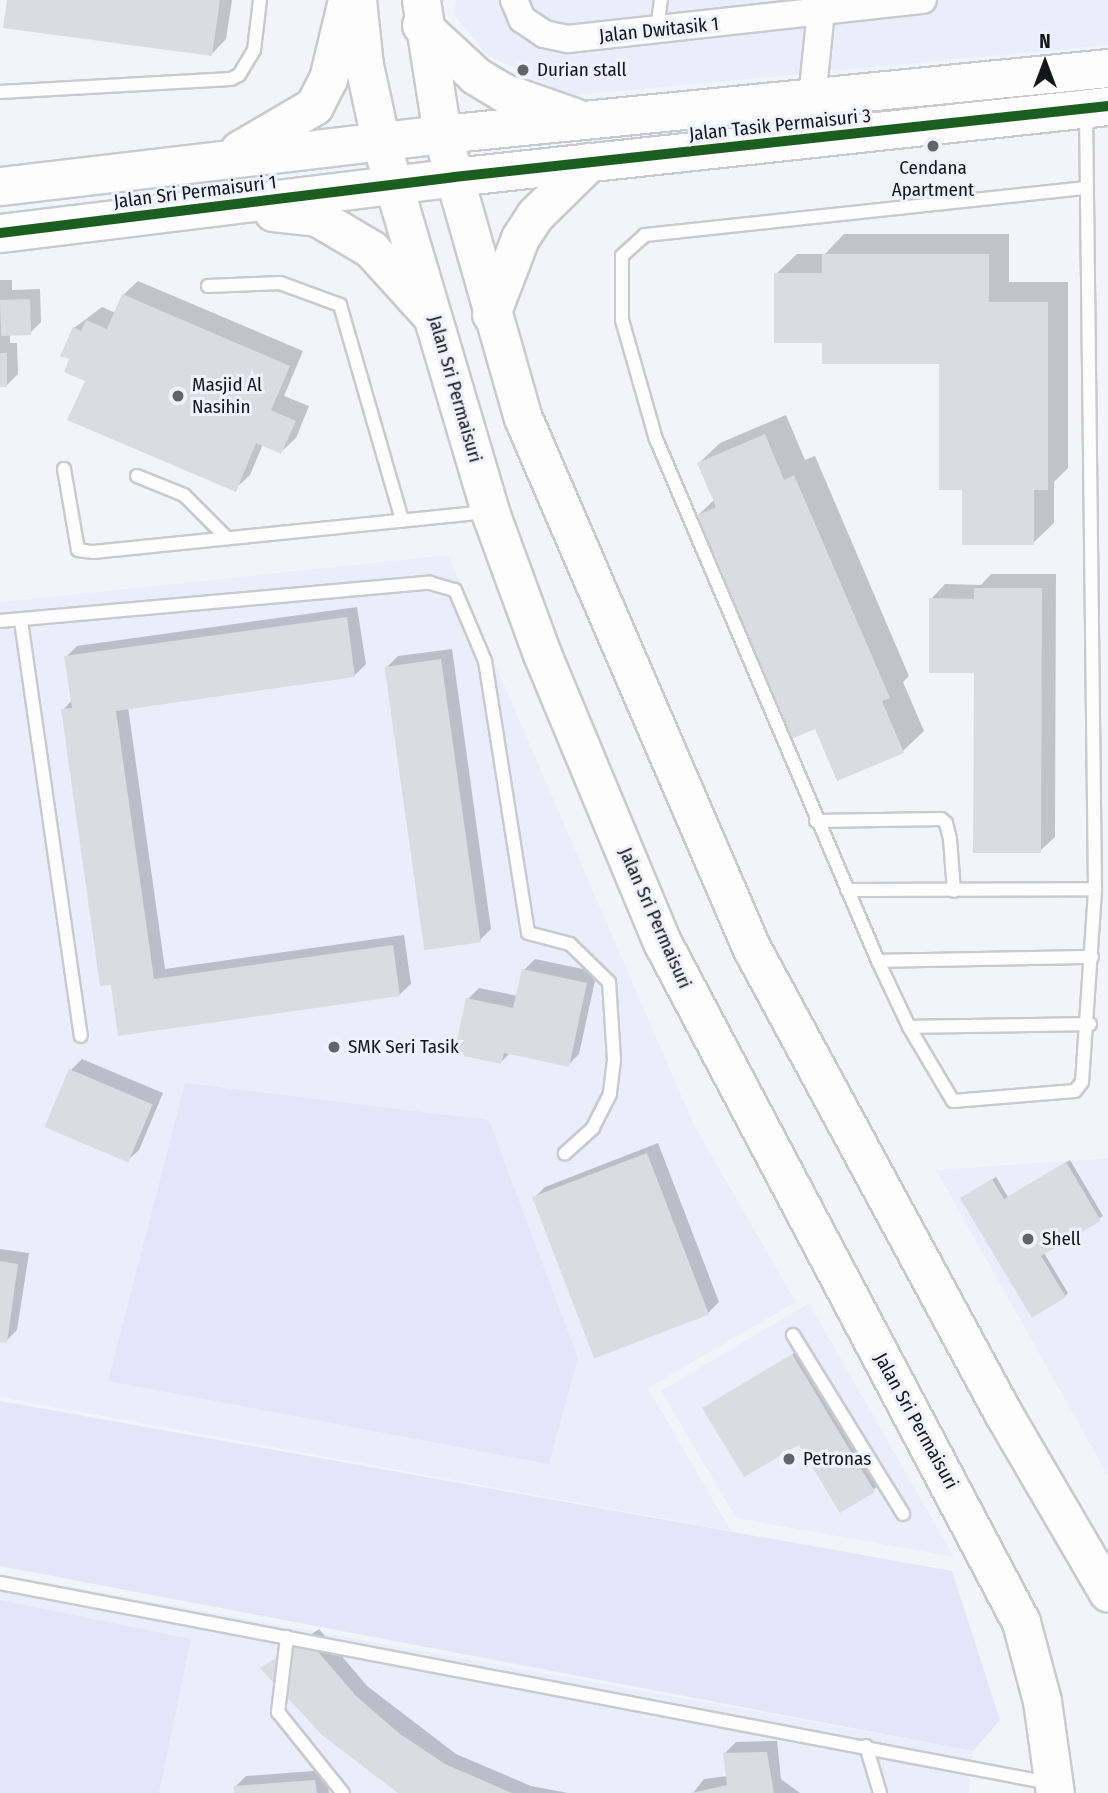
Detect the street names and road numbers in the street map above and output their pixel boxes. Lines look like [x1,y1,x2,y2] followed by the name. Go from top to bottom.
[598,12,720,48] street label: Jalan Dwitasik 1
[688,104,872,146] street label: Jalan Tasik Permaisuri 3
[112,171,278,213] street label: Jalan Sri Permaisuri 1
[423,313,487,465] street label: Jalan Sri Permaisuri
[614,844,696,992] street label: Jalan Sri Permaisuri
[869,1349,963,1493] street label: Jalan Sri Permaisuri

